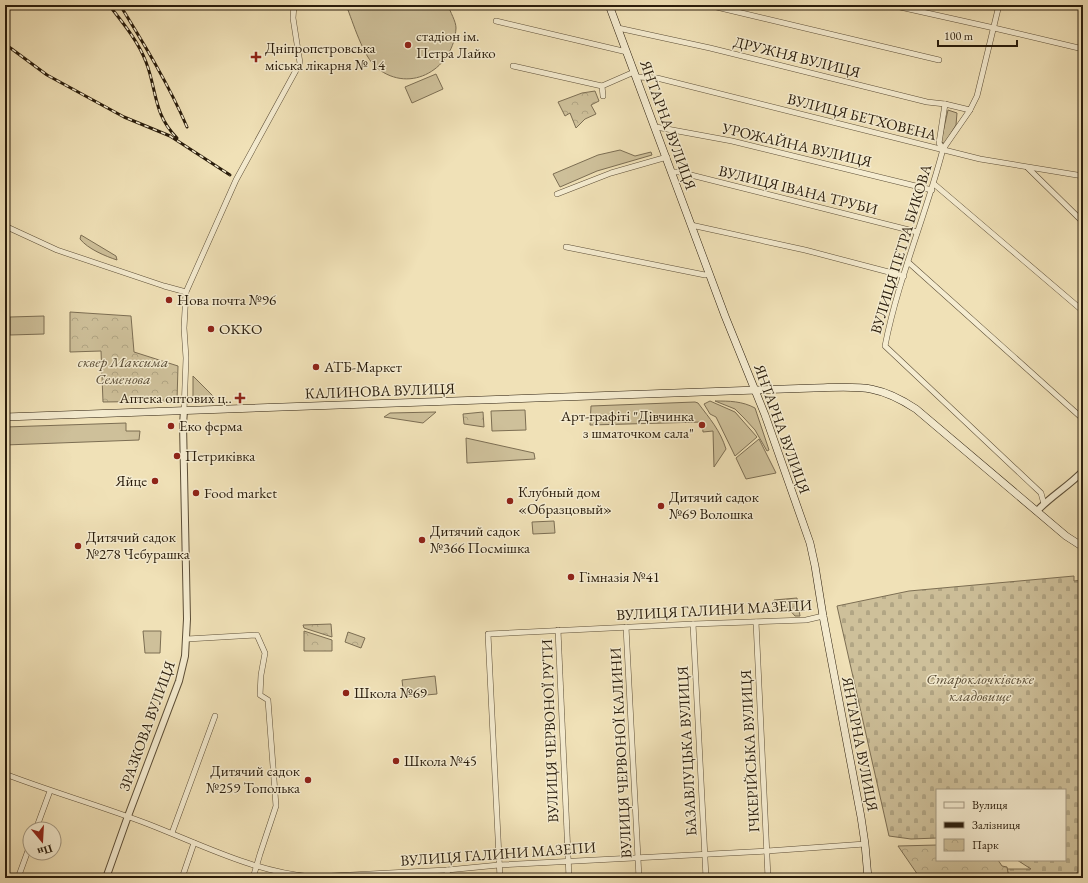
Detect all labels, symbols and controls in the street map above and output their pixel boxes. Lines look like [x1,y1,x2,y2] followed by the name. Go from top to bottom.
[938,22,1017,48] scale bar
[416,26,496,62] place label: стадіон ім. Петра Лайко
[944,28,974,44] text: 100 m
[732,32,862,81] street label: ДРУЖНЯ ВУЛИЦЯ
[265,38,386,74] place label: Дніпропетровська міська лікарня № 14
[403,40,413,50] marker: стадіон ім. Петра Лайко
[250,51,262,63] marker: Дніпропетровська міська лікарня № 14
[636,56,701,192] street label: ЯНТАРНА ВУЛИЦЯ
[786,89,939,144] street label: ВУЛИЦЯ БЕТХОВЕНА
[719,118,874,171] street label: УРОЖАЙНА ВУЛИЦЯ
[717,161,880,218] street label: ВУЛИЦЯ ІВАНА ТРУБИ
[866,161,936,336] street label: ВУЛИЦЯ ПЕТРА БИКОВА
[177,290,276,309] place label: Нова почта №96
[164,295,174,305] marker: Нова почта №96
[219,319,262,338] place label: OKKO
[206,324,216,334] marker: OKKO
[78,352,168,388] park label: сквер Максима Семенова
[323,357,402,376] place label: АТБ-Маркет
[750,360,815,496] street label: ЯНТАРНА ВУЛИЦЯ
[311,362,321,372] marker: АТБ-Маркет
[305,378,455,403] street label: КАЛИНОВА ВУЛИЦЯ
[118,388,232,407] place label: Аптека оптових ц‥
[235,393,245,403] marker: Аптека оптових ц‥
[560,406,694,442] place label: Арт-графіті "Дівчинка з шматочком сала"
[179,416,242,435] place label: Еко ферма
[697,420,707,430] marker: Арт-графіті "Дівчинка з шматочком сала"
[166,421,176,431] marker: Еко ферма
[185,446,255,465] place label: Петриківка
[172,451,182,461] marker: Петриківка
[114,471,147,490] place label: Яйце
[150,476,160,486] marker: Яйце
[518,482,612,518] place label: Клубный дом «Образцовый»
[204,483,277,502] place label: Food market
[669,487,759,523] place label: Дитячий садок №69 Волошка
[191,488,201,498] marker: Food market
[505,496,515,506] marker: Клубный дом «Образцовый»
[656,501,666,511] marker: Дитячий садок №69 Волошка
[430,521,530,557] place label: Дитячий садок №366 Посмішка
[86,527,190,563] place label: Дитячий садок №278 Чебурашка
[417,535,427,545] marker: Дитячий садок №366 Посмішка
[73,541,83,551] marker: Дитячий садок №278 Чебурашка
[579,567,660,586] place label: Гімназія №41
[566,572,576,582] marker: Гімназія №41
[616,595,812,624] street label: ВУЛИЦЯ ГАЛИНИ МАЗЕПИ
[537,639,562,823] street label: ВУЛИЦЯ ЧЕРВОНОЇ РУТИ
[606,647,635,859] street label: ВУЛИЦЯ ЧЕРВОНОЇ КАЛИНИ
[114,658,179,793] street label: ЗРАЗКОВА ВУЛИЦЯ
[673,666,700,837] street label: БАЗАВЛУЦЬКА ВУЛИЦЯ
[736,669,763,833] street label: ІЧКЕРІЙСЬКА ВУЛИЦЯ
[926,669,1035,705] park label: Староклочківське кладовище
[838,674,883,813] street label: ЯНТАРНА ВУЛИЦЯ
[354,683,427,702] place label: Школа №69
[341,688,351,698] marker: Школа №69
[404,751,477,770] place label: Школа №45
[391,756,401,766] marker: Школа №45
[206,761,300,797] place label: Дитячий садок №259 Тополька
[303,775,313,785] marker: Дитячий садок №259 Тополька
[936,789,1066,861] legend
[972,797,1008,813] text: Вулиця
[972,817,1021,833] text: Залізниця
[22,821,62,861] north arrow
[400,837,596,870] street label: ВУЛИЦЯ ГАЛИНИ МАЗЕПИ
[972,837,999,853] text: Парк
[35,842,54,860] text: Пн

